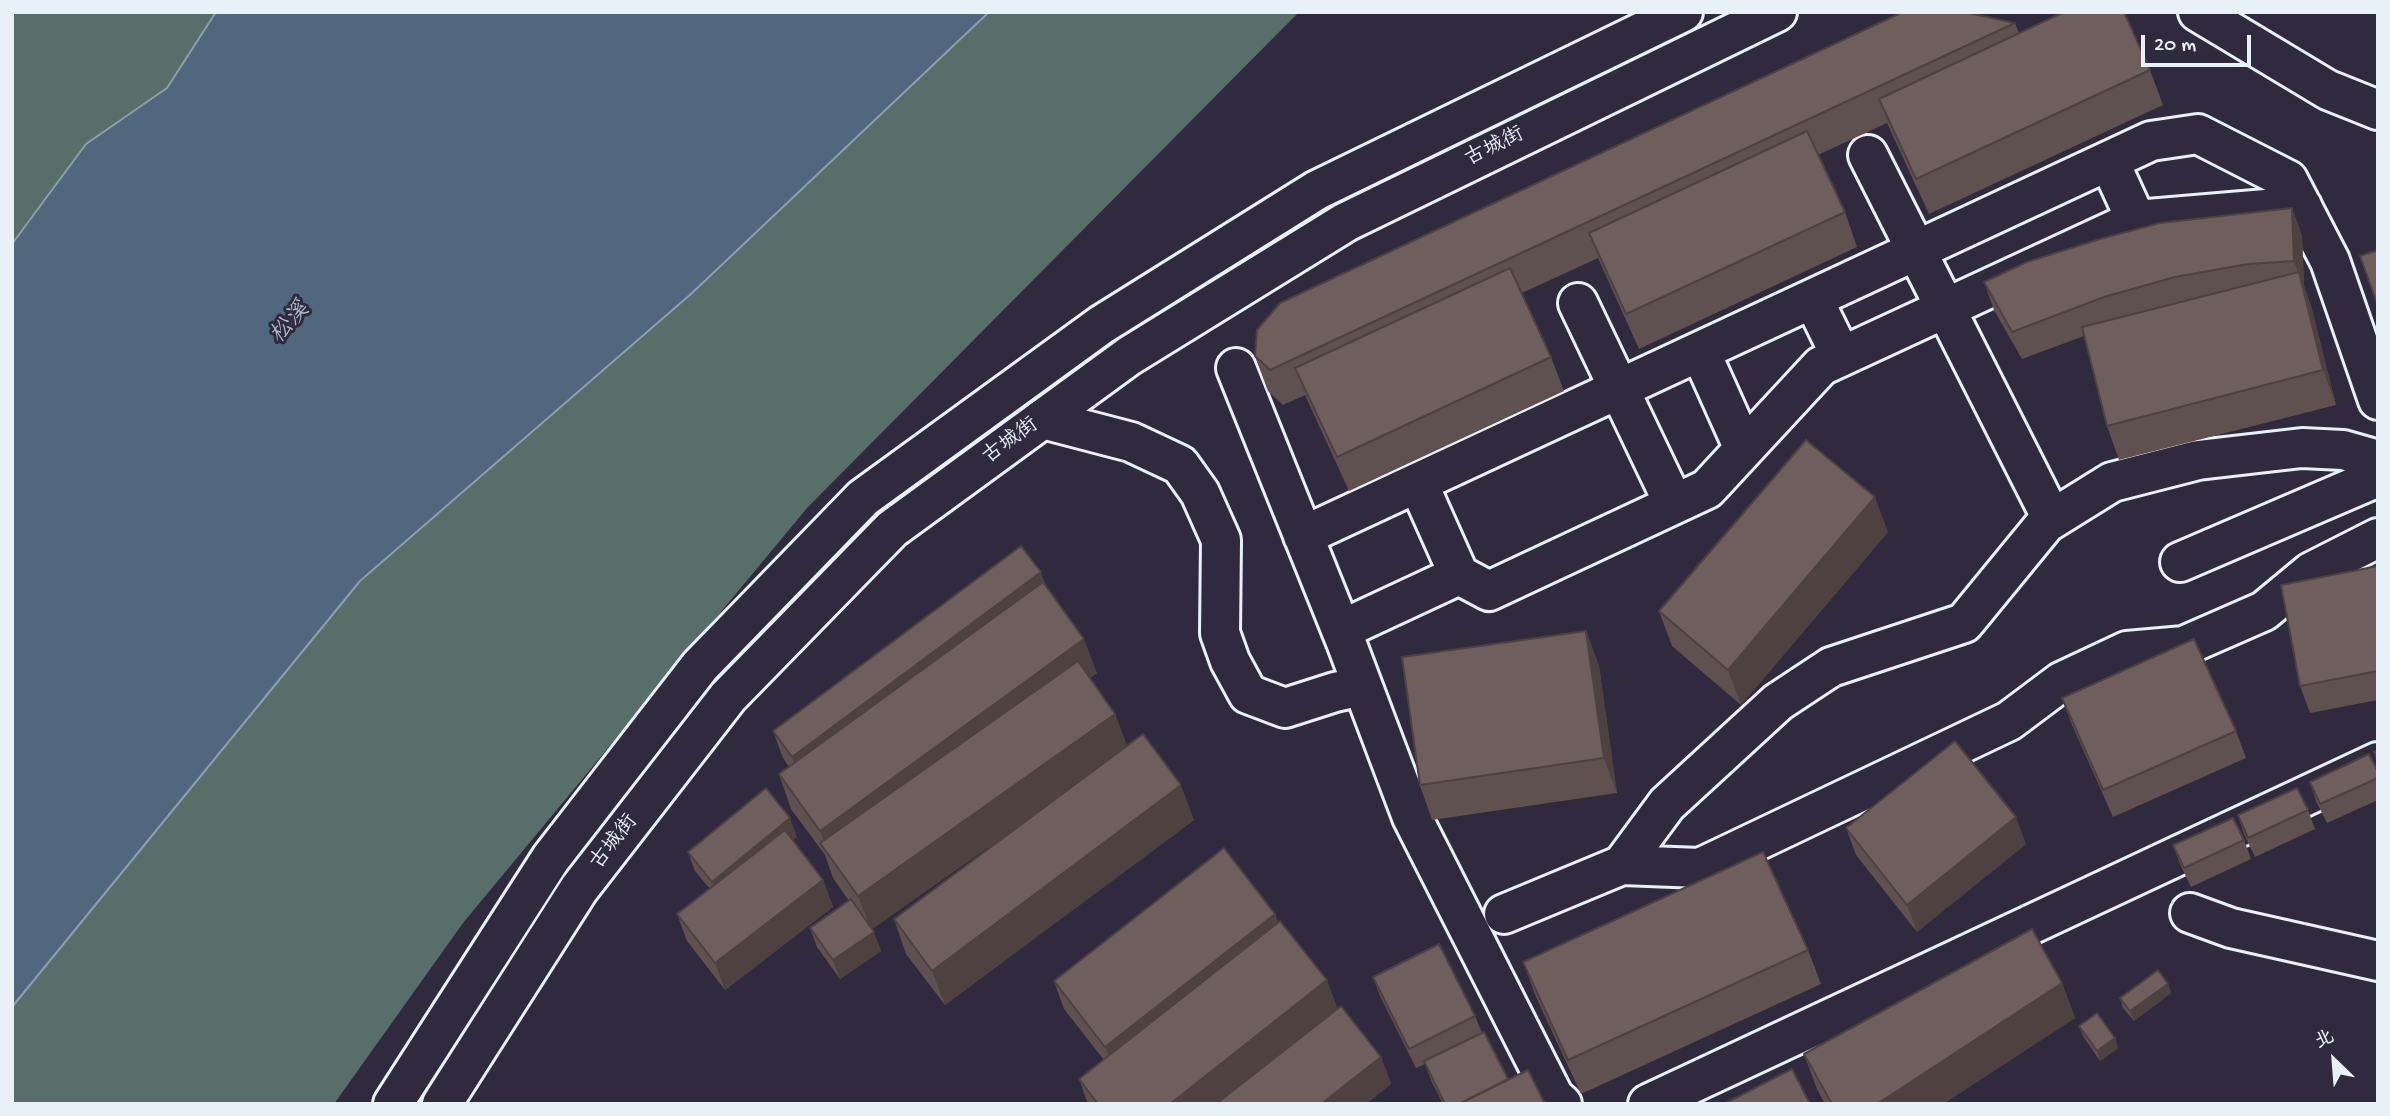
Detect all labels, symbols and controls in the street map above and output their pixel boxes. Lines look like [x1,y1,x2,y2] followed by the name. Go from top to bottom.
[2145,21,2255,65] scale bar
[2154,34,2196,59] text: 20 m
[1461,123,1529,173] street label: 古城街
[265,298,317,350] water label: 松溪
[978,413,1044,471] street label: 古城街
[586,810,644,876] street label: 古城街
[2299,1025,2369,1095] north arrow
[2311,1026,2338,1055] text: 北

